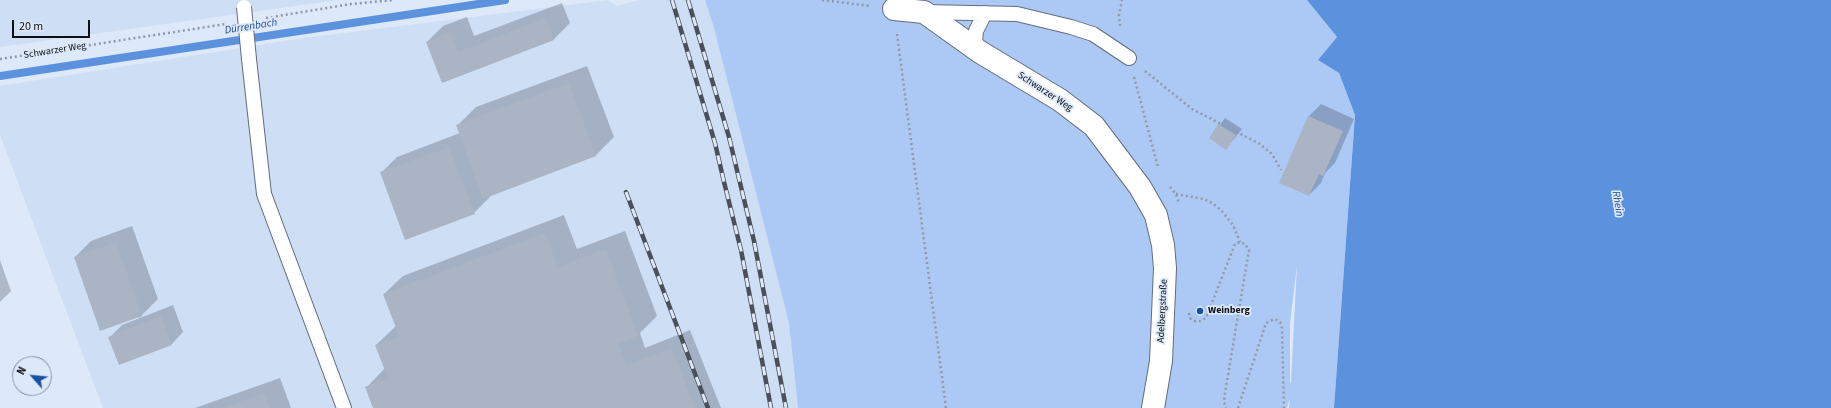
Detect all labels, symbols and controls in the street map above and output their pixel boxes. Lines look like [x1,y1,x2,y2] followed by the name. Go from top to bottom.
[14,12,92,38] scale bar
[224,16,278,38] water label: Dürrenbach
[19,18,43,35] text: 20 m
[23,40,87,62] street label: Schwarzer Weg
[1015,70,1075,114] street label: Schwarzer Weg
[1608,190,1626,218] water label: Rhein
[1155,279,1171,343] street label: Adelbergstraße
[1208,305,1250,317] place label: Weinberg
[1195,306,1205,316] marker: Weinberg
[12,356,52,396] north arrow
[13,364,30,377] text: N

